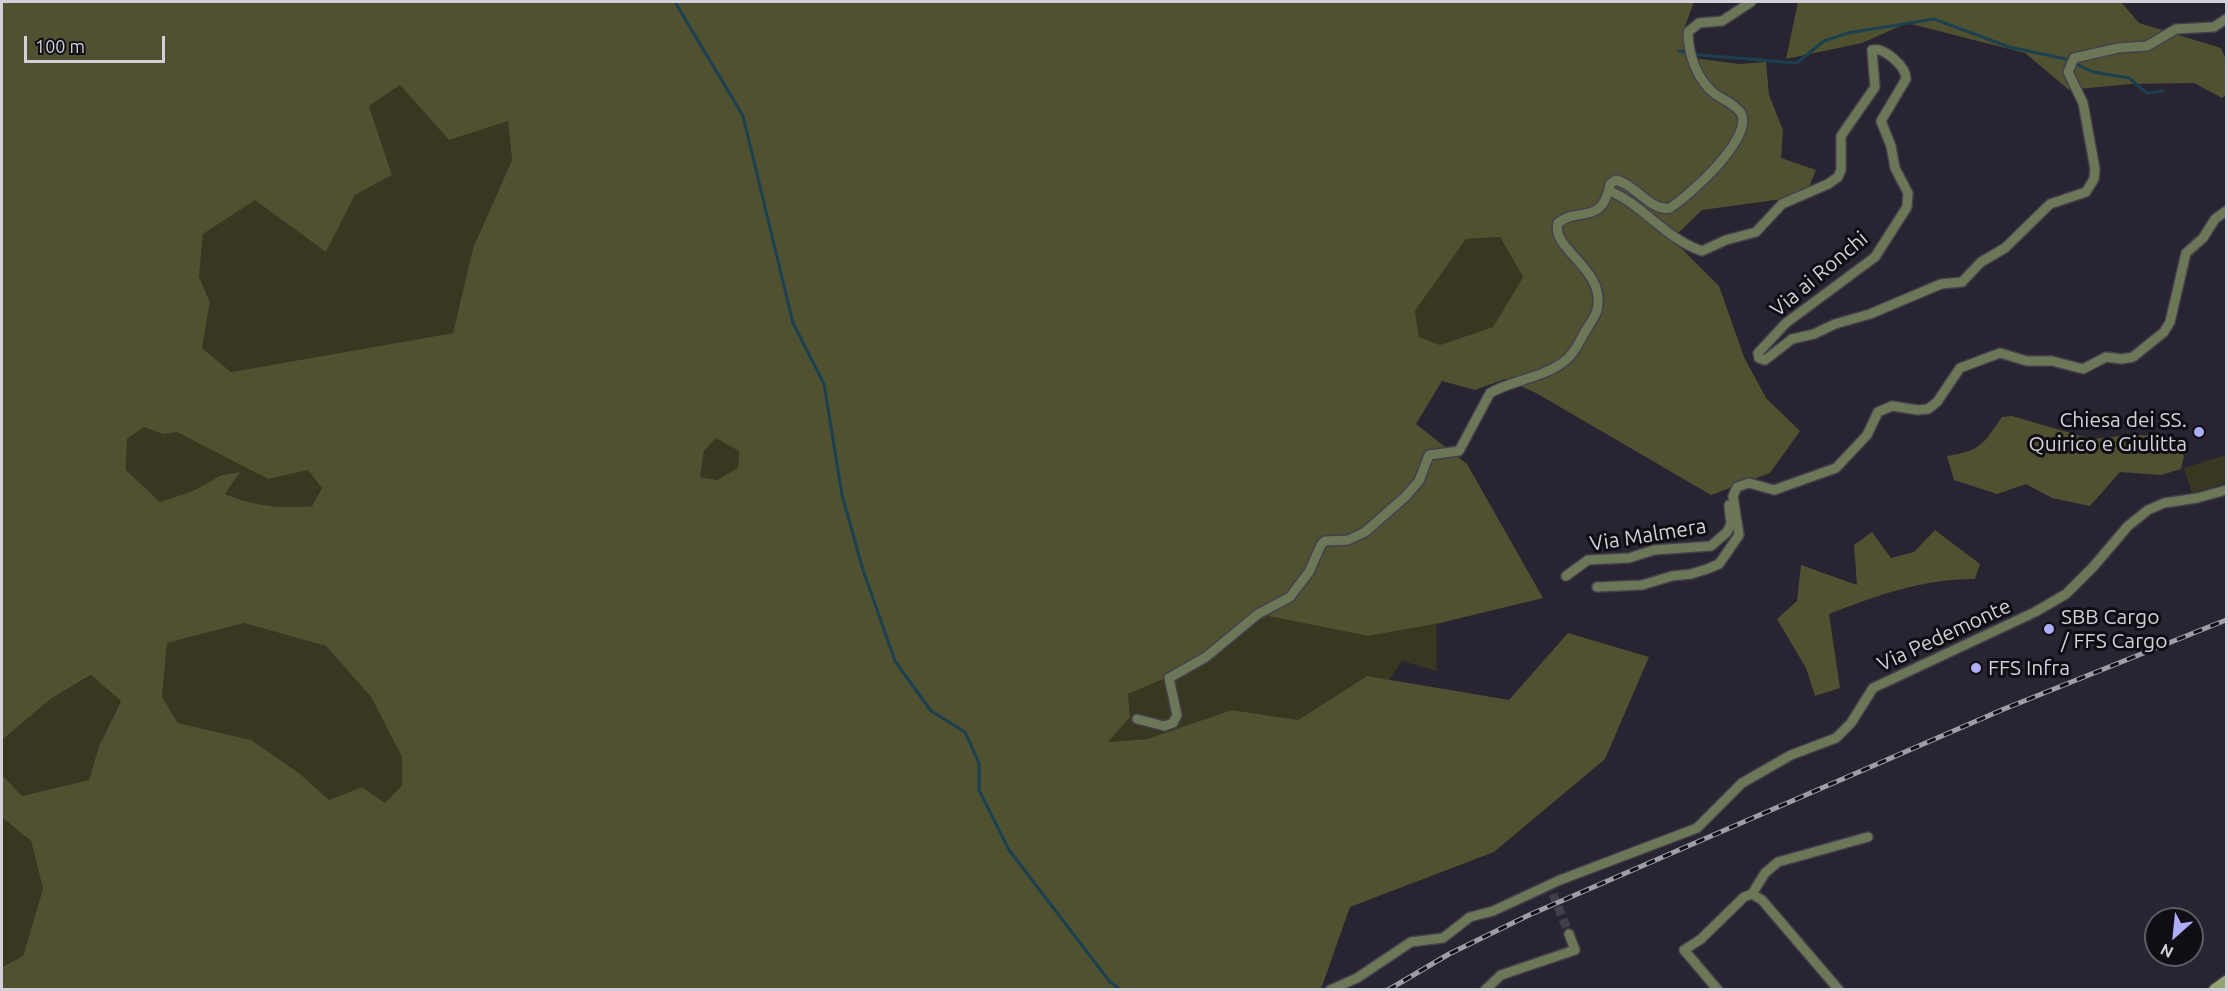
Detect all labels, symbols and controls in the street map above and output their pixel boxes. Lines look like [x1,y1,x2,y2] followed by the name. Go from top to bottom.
[27,24,168,62] scale bar
[35,36,85,56] text: 100 m
[1765,226,1873,322] street label: Via ai Ronchi
[2028,407,2187,457] place label: Chiesa dei SS. Quirico e Giulitta
[2192,425,2206,439] marker: Chiesa dei SS. Quirico e Giulitta
[1588,513,1708,557] street label: Via Malmera
[1873,593,2015,677] street label: Via Pedemonte
[2061,604,2167,654] place label: SBB Cargo / FFS Cargo
[2042,622,2056,636] marker: SBB Cargo / FFS Cargo
[1988,655,2070,681] place label: FFS Infra
[1969,661,1983,675] marker: FFS Infra
[2144,907,2204,967] north arrow
[2157,941,2176,962] text: N

